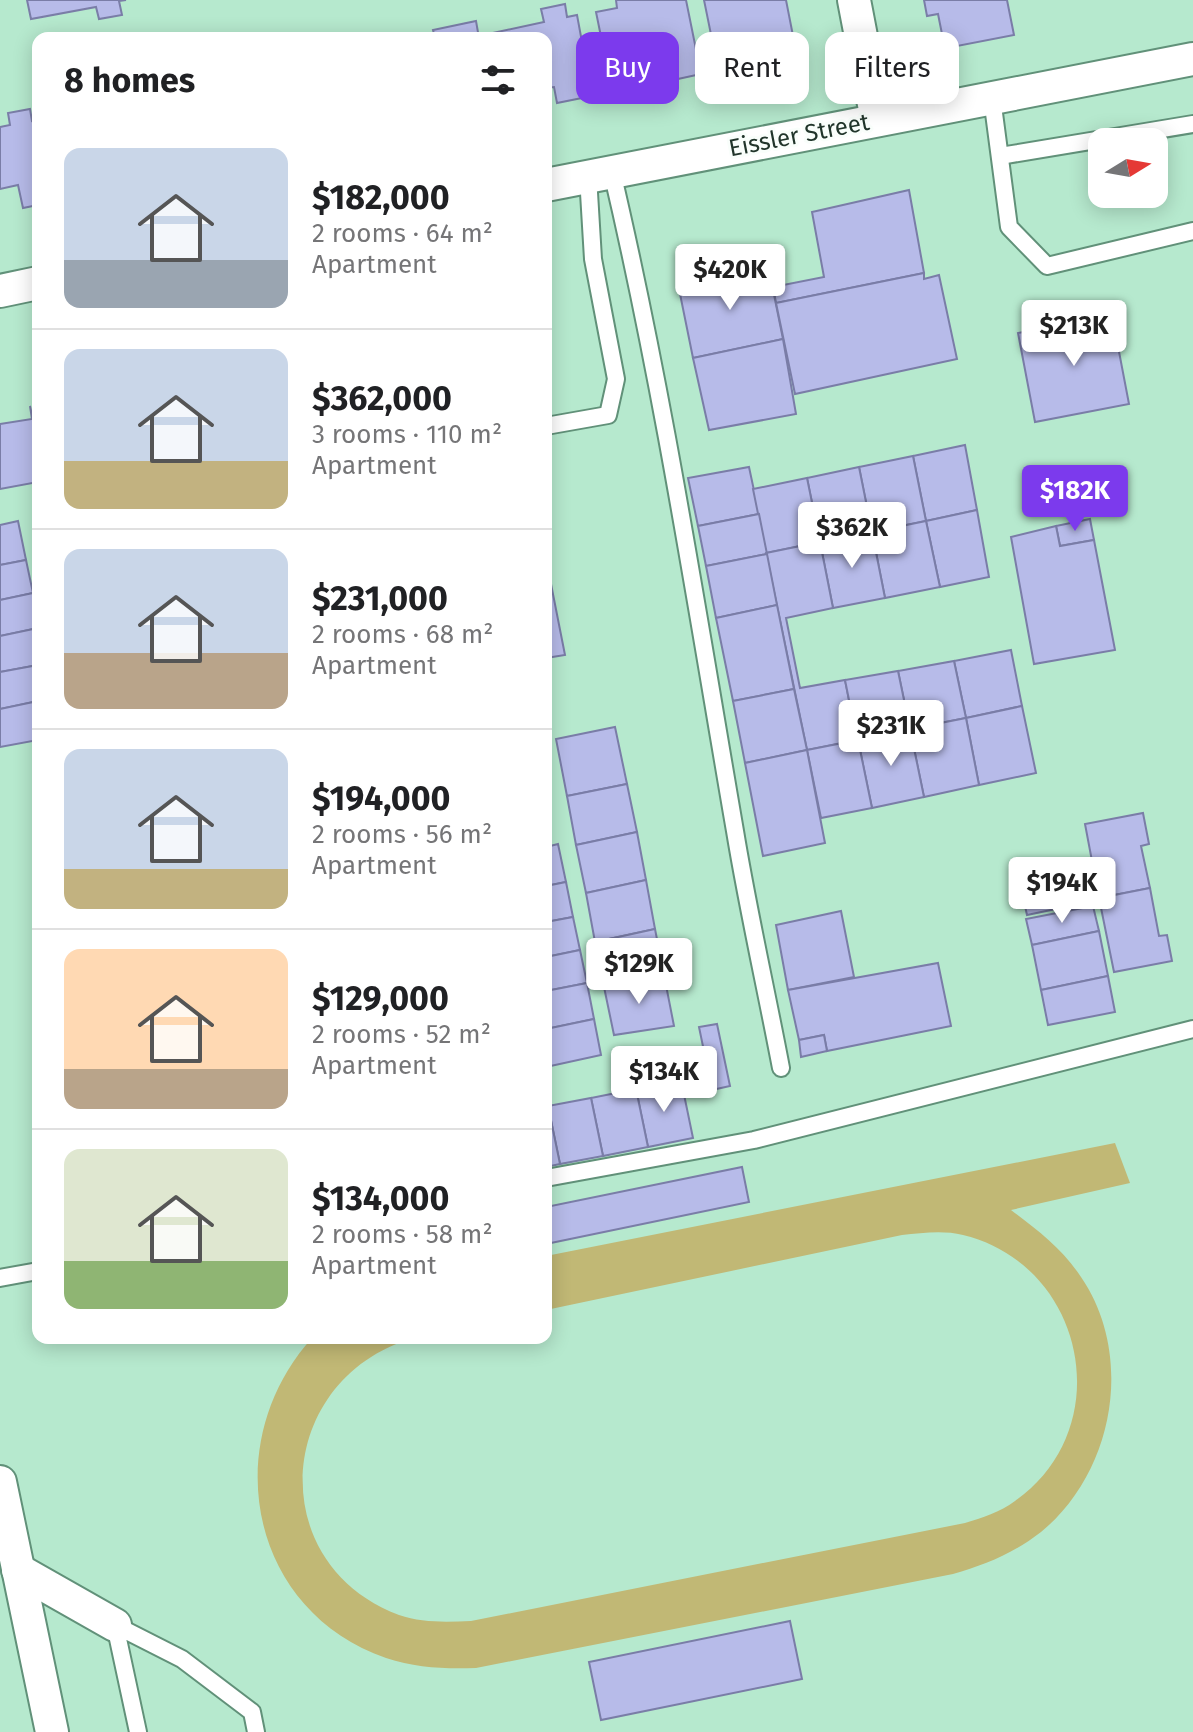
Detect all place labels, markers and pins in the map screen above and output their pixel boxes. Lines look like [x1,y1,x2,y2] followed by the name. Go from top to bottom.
[674,244,786,312] pin: $420K
[1018,300,1130,368] pin: $213K
[1019,465,1131,533] pin: $182K
[796,502,908,570] pin: $362K
[835,700,947,768] pin: $231K
[1006,857,1118,925] pin: $194K
[583,938,695,1006] pin: $129K
[608,1046,720,1114] pin: $134K

